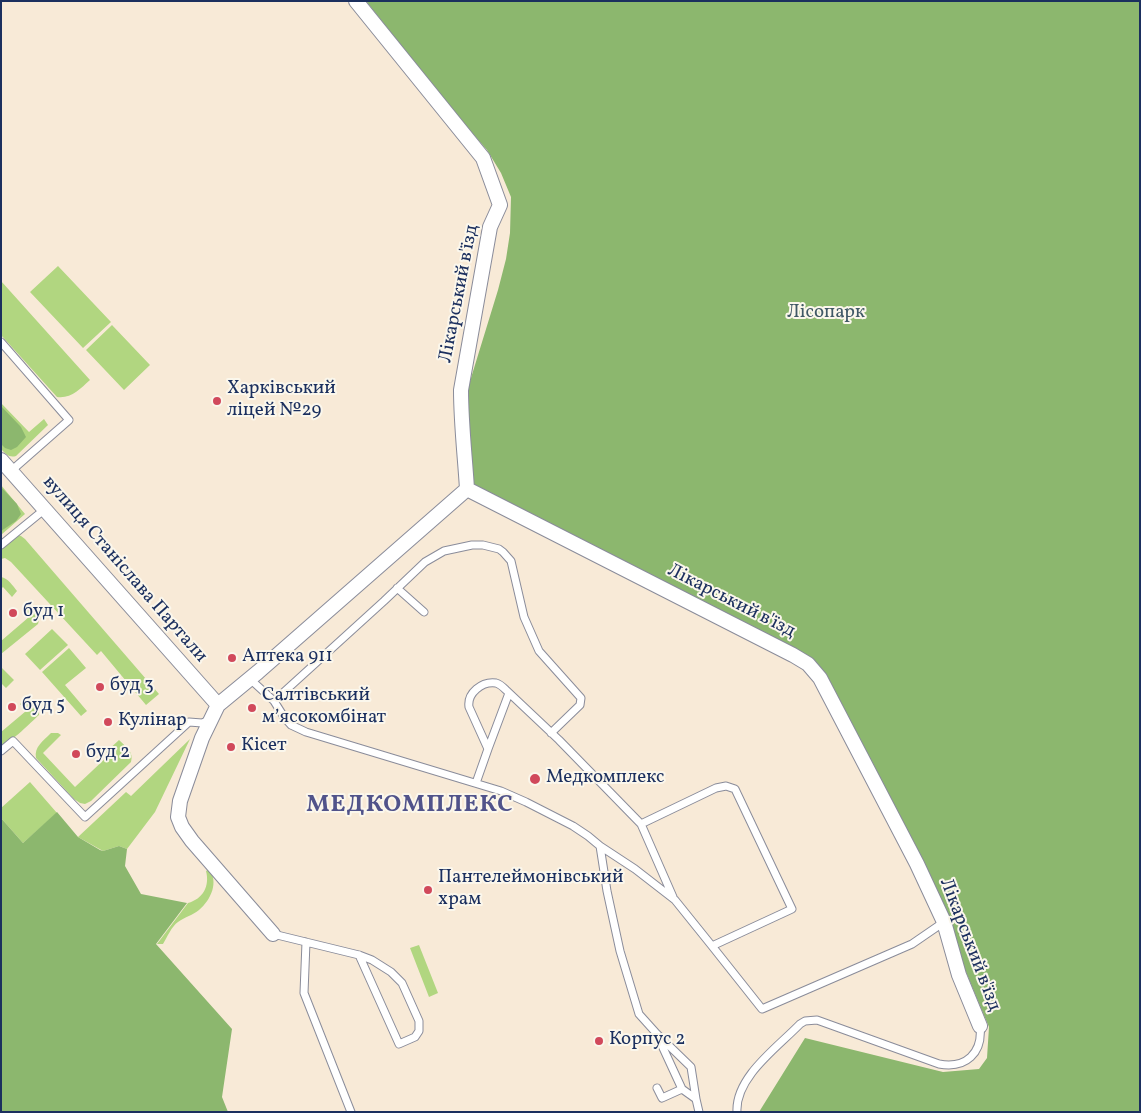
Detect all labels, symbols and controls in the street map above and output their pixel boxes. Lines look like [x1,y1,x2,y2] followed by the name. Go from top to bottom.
[435,223,485,365] street label: Лікарський в'їзд
[787,303,865,325] park label: Лісопарк
[227,379,336,423] place label: Харківський ліцей №29
[211,395,223,407] marker: Харківський ліцей №29
[37,472,211,668] street label: вулиця Станіслава Партали
[663,560,799,644] street label: Лікарський в'їзд
[23,602,64,624] place label: буд 1
[7,607,19,619] marker: буд 1
[242,647,333,669] place label: Аптека 911
[226,652,238,664] marker: Аптека 911
[110,676,154,698] place label: буд 3
[94,681,106,693] marker: буд 3
[262,686,386,730] place label: Салтівський мʼясокомбінат
[22,696,65,718] place label: буд 5
[6,701,18,713] marker: буд 5
[246,702,258,714] marker: Салтівський мʼясокомбінат
[118,711,187,733] place label: Кулінар
[102,716,114,728] marker: Кулінар
[241,736,287,758] place label: Кісет
[225,741,237,753] marker: Кісет
[86,743,130,765] place label: буд 2
[70,748,82,760] marker: буд 2
[546,768,665,790] place label: Медкомплекс
[528,772,542,786] marker: Медкомплекс
[305,793,515,821] district label: МЕДКОМПЛЕКС
[438,868,624,912] place label: Пантелеймонівський храм
[933,875,1005,1015] street label: Лікарський в'їзд
[422,884,434,896] marker: Пантелеймонівський храм
[609,1030,686,1052] place label: Корпус 2
[593,1035,605,1047] marker: Корпус 2

